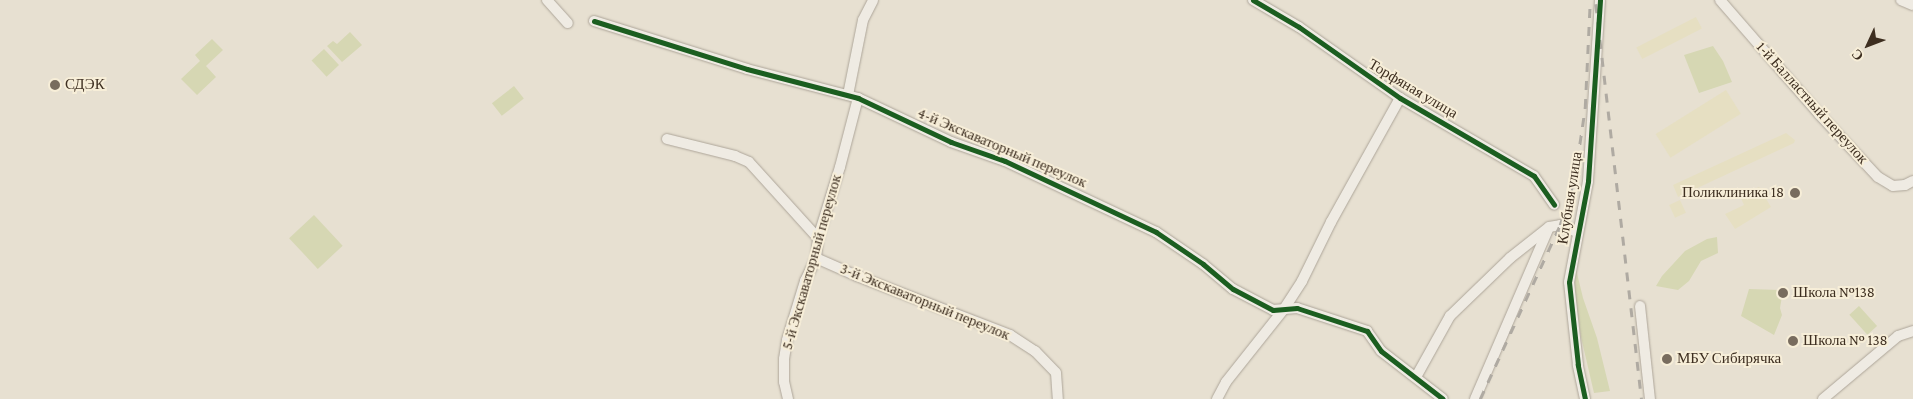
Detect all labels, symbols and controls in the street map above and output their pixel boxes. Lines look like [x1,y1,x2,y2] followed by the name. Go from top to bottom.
[1843,20,1893,70] north arrow
[1752,38,1872,168] street label: 1-й Балластный переулок
[1848,46,1866,64] text: С
[1365,55,1461,123] street label: Торфяная улица
[65,76,105,94] place label: СДЭК
[49,79,61,91] marker: СДЭК
[915,104,1089,192] street label: 4-й Экскаваторный переулок
[1554,150,1586,246] street label: Клубная улица
[778,172,846,352] street label: 5-й Экскаваторный переулок
[1682,184,1784,202] place label: Поликлиника 18
[1788,186,1802,200] marker: Поликлиника 18
[837,260,1013,344] street label: 3-й Экскаваторный переулок
[1793,284,1875,302] place label: Школа №138
[1777,287,1789,299] marker: Школа №138
[1803,332,1888,350] place label: Школа № 138
[1787,335,1799,347] marker: Школа № 138
[1677,350,1781,368] place label: МБУ Сибирячка
[1661,353,1673,365] marker: МБУ Сибирячка

